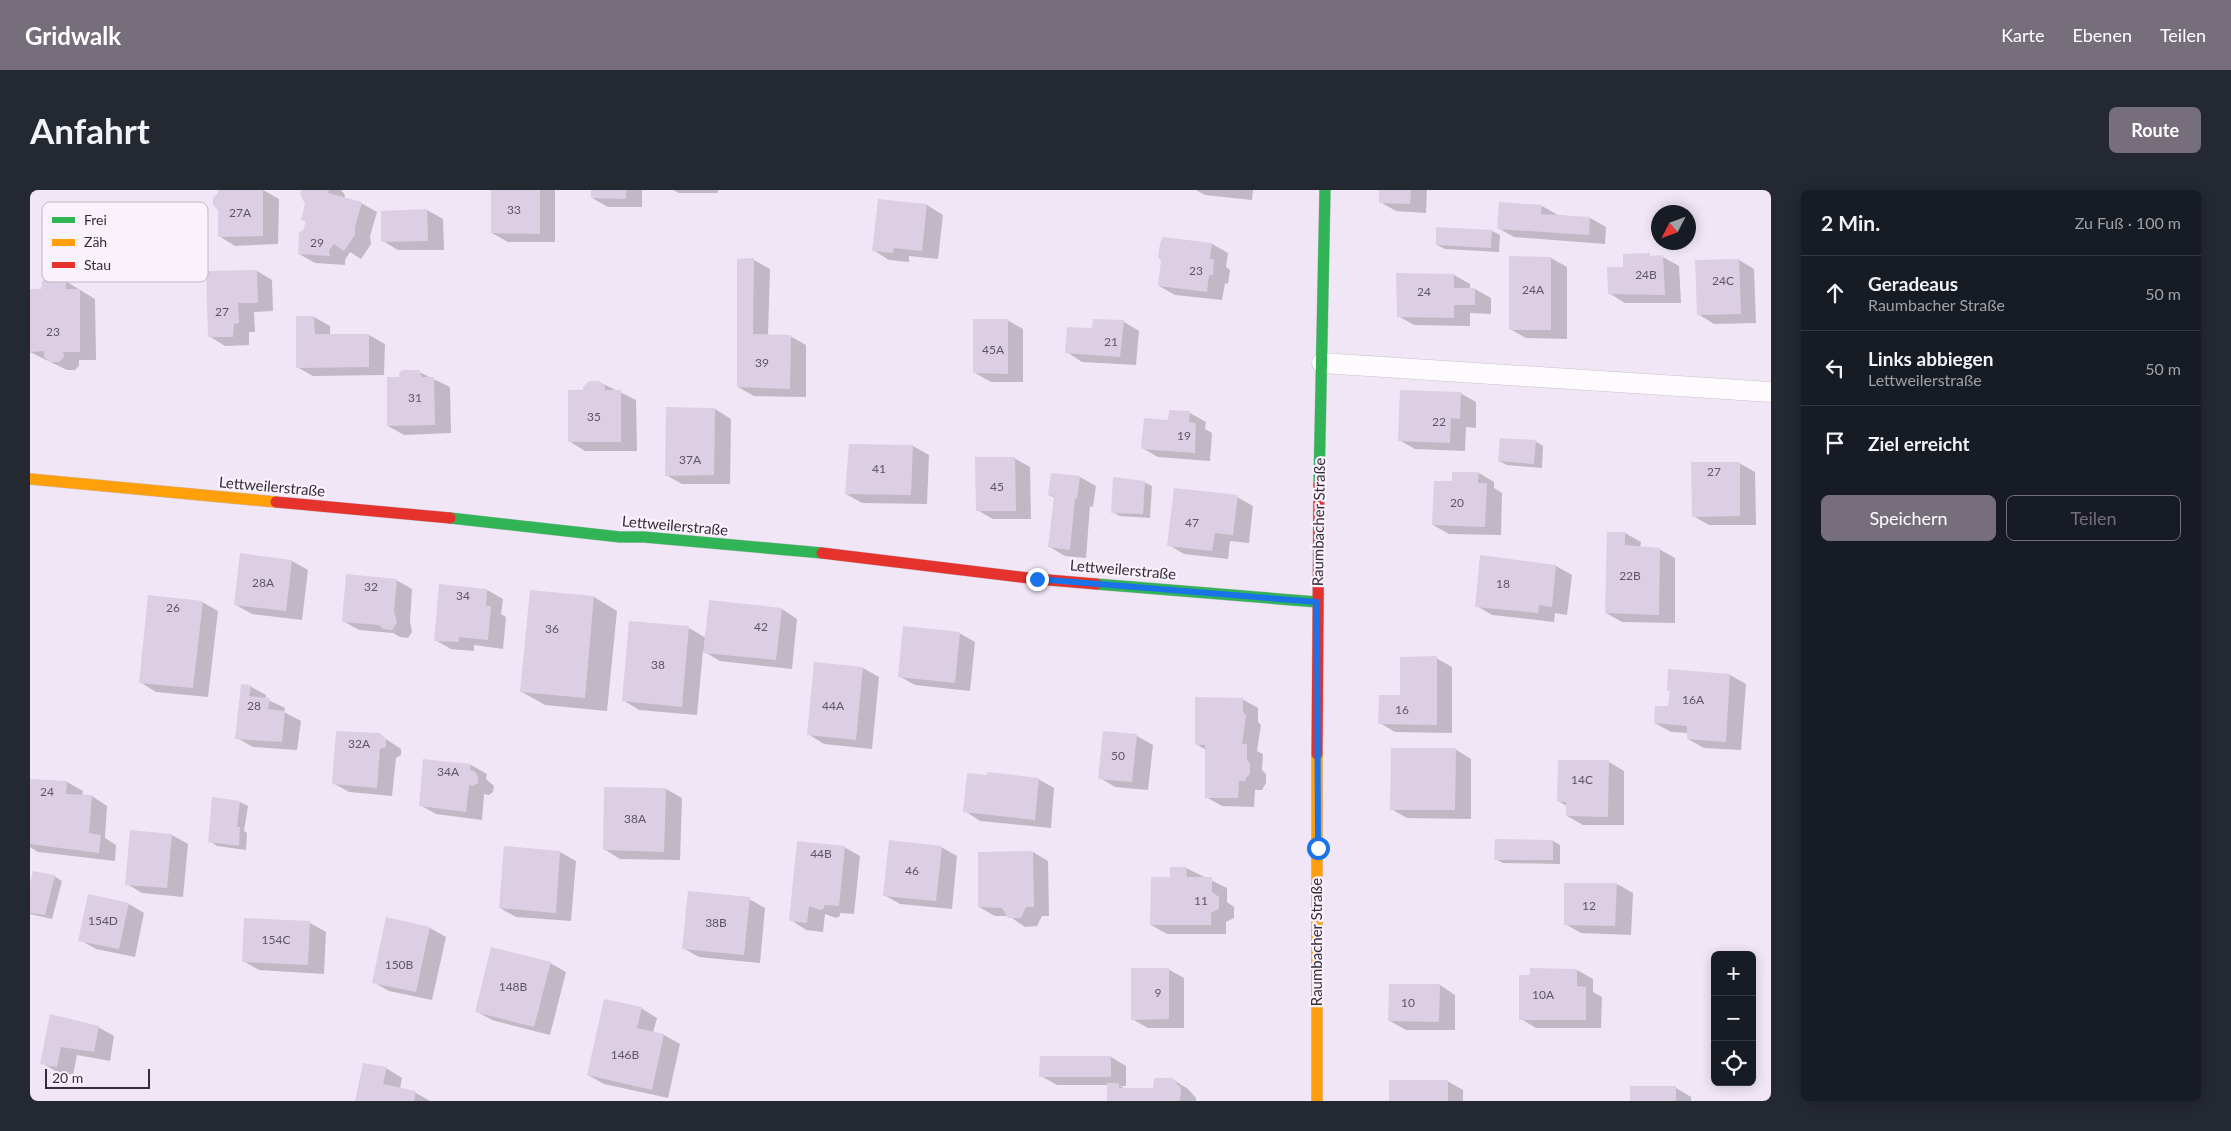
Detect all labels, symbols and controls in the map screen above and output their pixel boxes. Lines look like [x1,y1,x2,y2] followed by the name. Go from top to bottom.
[25,21,121,50] text: Gridwalk
[2001,24,2044,46] text: Karte
[2072,24,2132,46] text: Ebenen
[2160,24,2206,46] text: Teilen
[2109,107,2201,153] button: Route
[30,109,150,151] text: Anfahrt
[42,202,208,282] legend
[507,202,521,217] house number: 33
[229,205,252,220] house number: 27A
[1651,205,1696,250] north arrow
[1821,210,1880,235] text: 2 Min.
[84,211,107,228] text: Frei
[2075,213,2181,232] text: Zu Fuß · 100 m
[84,233,107,250] text: Zäh
[310,235,324,250] house number: 29
[84,256,111,273] text: Stau
[1189,263,1203,278] house number: 23
[1635,267,1657,282] house number: 24B
[1868,272,1958,295] text: Geradeaus
[1712,273,1734,288] house number: 24C
[1821,279,1849,307] icon: ahead
[1522,282,1545,297] house number: 24A
[1417,284,1431,299] house number: 24
[2145,284,2181,303] text: 50 m
[1868,295,2005,314] text: Raumbacher Straße
[215,304,229,319] house number: 27
[46,324,60,339] house number: 23
[1104,334,1118,349] house number: 21
[982,342,1005,357] house number: 45A
[1868,347,1993,370] text: Links abbiegen
[1821,354,1849,382] icon: left
[755,355,769,370] house number: 39
[2145,359,2181,378] text: 50 m
[1868,370,1982,389] text: Lettweilerstraße
[408,390,422,405] house number: 31
[587,409,601,424] house number: 35
[1432,414,1446,429] house number: 22
[1177,428,1191,443] house number: 19
[1821,429,1849,457] icon: arrive
[1868,432,1970,455] text: Ziel erreicht
[679,452,702,467] house number: 37A
[1308,458,1328,586] street label: Raumbacher Straße
[872,461,886,476] house number: 41
[1707,464,1721,479] house number: 27
[218,472,326,500] street label: Lettweilerstraße
[990,479,1004,494] house number: 45
[1450,495,1464,510] house number: 20
[1821,495,1996,541] button: Speichern
[2006,495,2181,541] button: Teilen
[621,511,729,539] street label: Lettweilerstraße
[1185,515,1199,530] house number: 47
[1069,555,1177,583] street label: Lettweilerstraße
[1026,568,1049,591] route end
[1619,568,1641,583] house number: 22B
[252,575,275,590] house number: 28A
[1496,576,1510,591] house number: 18
[364,579,378,594] house number: 32
[456,588,470,603] house number: 34
[166,600,180,615] house number: 26
[754,619,768,634] house number: 42
[545,621,559,636] house number: 36
[651,657,665,672] house number: 38
[1682,692,1705,707] house number: 16A
[247,698,261,713] house number: 28
[822,698,845,713] house number: 44A
[1395,702,1409,717] house number: 16
[348,736,371,751] house number: 32A
[1111,748,1125,763] house number: 50
[437,764,460,779] house number: 34A
[1571,772,1593,787] house number: 14C
[40,784,54,799] house number: 24
[624,811,647,826] house number: 38A
[1307,837,1330,860] route start
[810,846,832,861] house number: 44B
[905,863,919,878] house number: 46
[1307,878,1325,1006] street label: Raumbacher Straße
[1194,893,1208,908] house number: 11
[1582,898,1596,913] house number: 12
[88,913,118,928] house number: 154D
[705,915,727,930] house number: 38B
[262,932,290,947] house number: 154C
[1711,951,1756,1086] map controls
[1711,951,1756,996] button: +
[385,957,414,972] house number: 150B
[499,979,528,994] house number: 148B
[1155,985,1162,1000] house number: 9
[1532,987,1555,1002] house number: 10A
[1401,995,1415,1010] house number: 10
[1711,996,1756,1041] button: −
[1711,1041,1756,1086] button: locate
[611,1047,640,1062] house number: 146B
[45,1066,150,1089] scale bar
[52,1069,83,1086] text: 20 m

